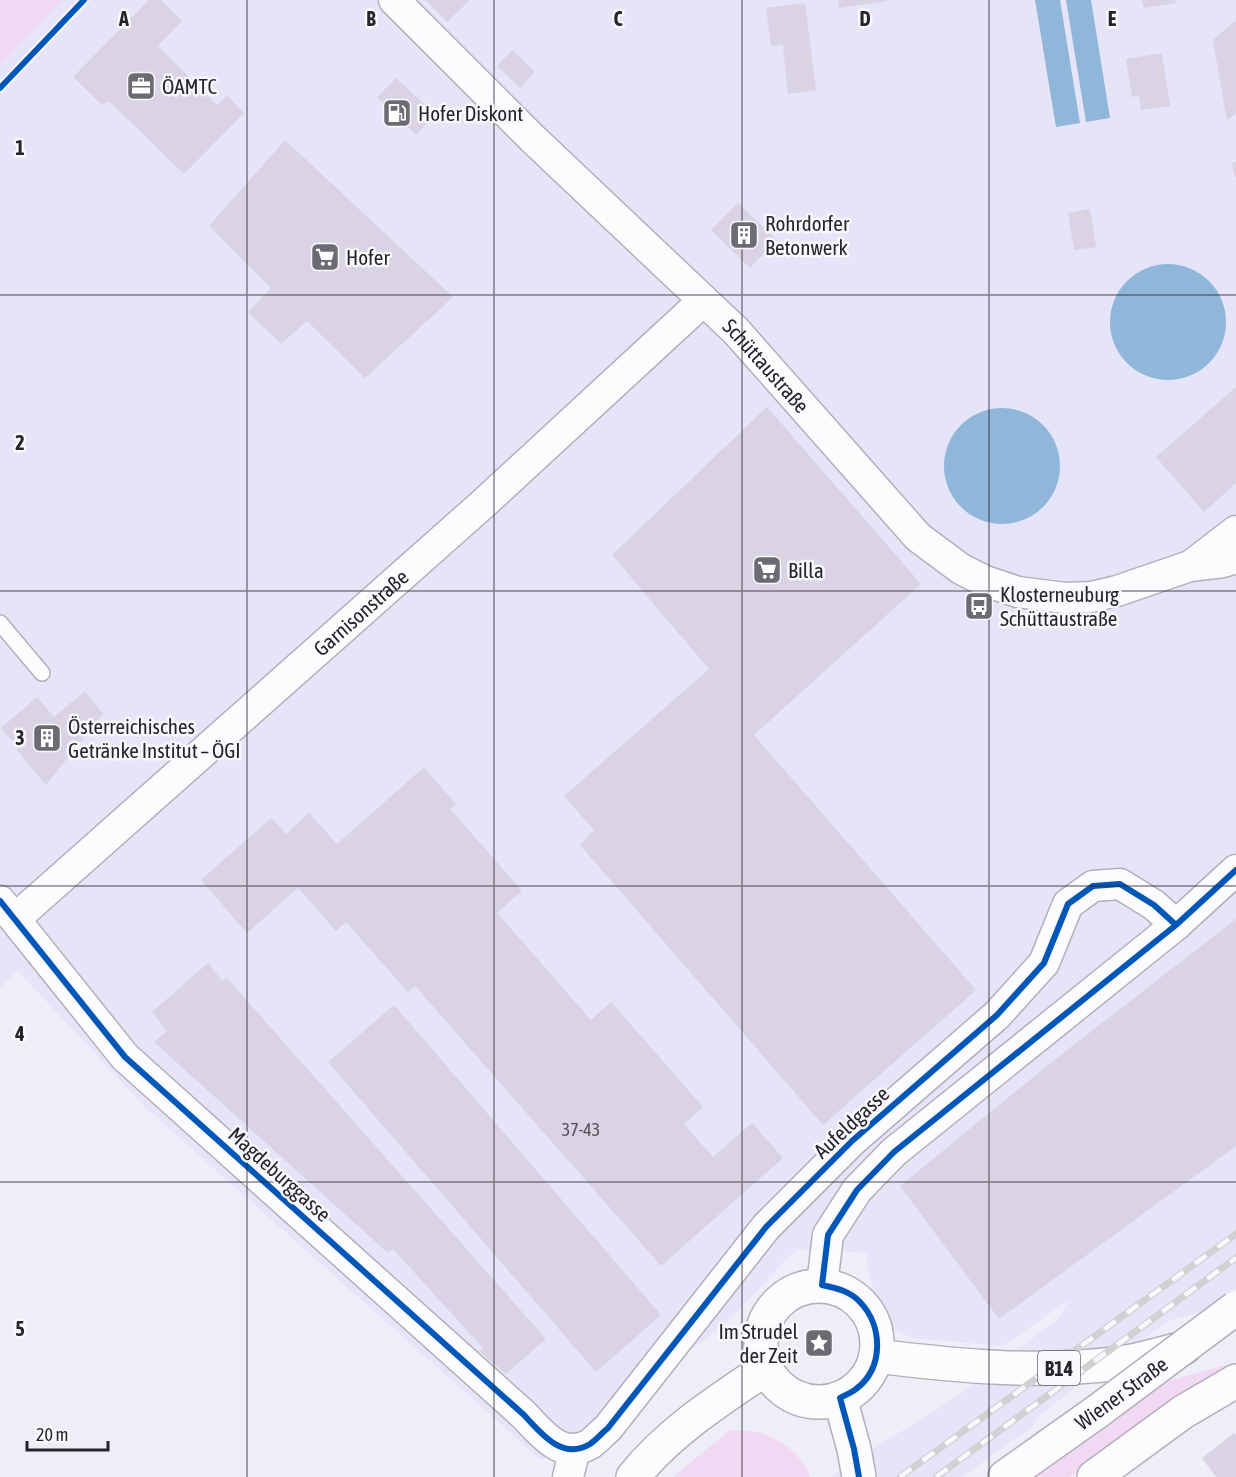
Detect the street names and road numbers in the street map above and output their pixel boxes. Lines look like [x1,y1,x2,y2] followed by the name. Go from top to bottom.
[719,314,814,417] street label: Schüttaustraße
[308,564,413,661] street label: Garnisonstraße
[809,1081,893,1163] street label: Aufeldgasse
[224,1122,336,1226] street label: Magdeburggasse
[1038,1351,1080,1385] road number: B14
[1070,1351,1172,1435] street label: Wiener Straße

